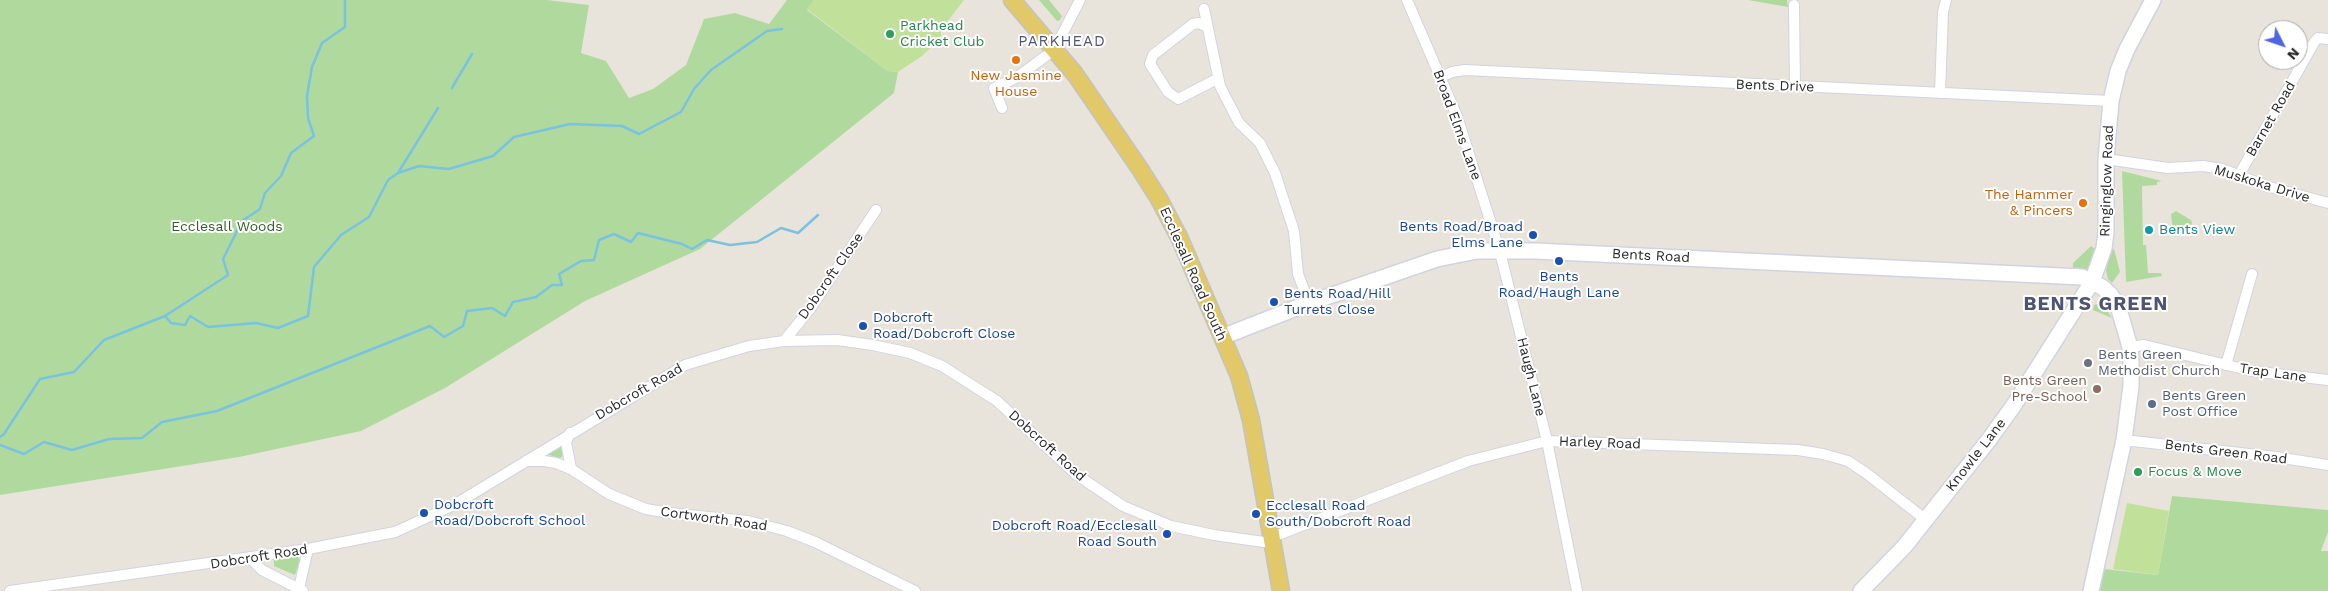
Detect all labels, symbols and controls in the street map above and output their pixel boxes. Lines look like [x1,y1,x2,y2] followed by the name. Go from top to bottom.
[900,18,984,50] place label: Parkhead Cricket Club
[2258,20,2308,70] north arrow
[884,28,896,40] marker: Parkhead Cricket Club
[1017,33,1107,51] district label: PARKHEAD
[2284,45,2303,63] text: N
[1010,54,1022,66] marker: New Jasmine House
[970,68,1062,100] place label: New Jasmine House
[1429,68,1485,182] street label: Broad Elms Lane
[1735,76,1815,96] street label: Bents Drive
[2243,78,2299,160] street label: Barnet Road
[2097,125,2117,237] street label: Ringinglow Road
[2212,161,2312,207] street label: Muskoka Drive
[1985,187,2073,220] place label: The Hammer & Pincers
[2077,197,2089,209] marker: The Hammer & Pincers
[1156,204,1230,344] street label: Ecclesall Road South
[171,219,283,235] park label: Ecclesall Woods
[1399,219,1523,252] place label: Bents Road/Broad Elms Lane
[2159,222,2235,238] place label: Bents View
[2143,224,2155,236] marker: Bents View
[795,229,867,323] street label: Dobcroft Close
[1527,229,1539,241] marker: Bents Road/Broad Elms Lane
[1612,246,1690,266] street label: Bents Road
[1553,255,1565,267] marker: Bents Road/Haugh Lane
[1499,269,1619,302] place label: Bents Road/Haugh Lane
[1284,286,1391,318] place label: Bents Road/Hill Turrets Close
[2022,293,2170,315] district label: BENTS GREEN
[1268,296,1280,308] marker: Bents Road/Hill Turrets Close
[873,310,1015,342] place label: Dobcroft Road/Dobcroft Close
[857,320,869,332] marker: Dobcroft Road/Dobcroft Close
[1513,336,1549,418] street label: Haugh Lane
[2098,347,2220,380] place label: Bents Green Methodist Church
[2082,357,2094,369] marker: Bents Green Methodist Church
[592,360,686,424] street label: Dobcroft Road
[2238,360,2308,386] street label: Trap Lane
[2003,373,2087,406] place label: Bents Green Pre-School
[2091,383,2103,395] marker: Bents Green Pre-School
[2162,388,2246,421] place label: Bents Green Post Office
[2146,398,2158,410] marker: Bents Green Post Office
[1005,407,1089,485] street label: Dobcroft Road
[1942,415,2010,495] street label: Knowle Lane
[1559,433,1641,453] street label: Harley Road
[2164,436,2288,468] street label: Bents Green Road
[2148,464,2242,480] place label: Focus & Move
[2132,466,2144,478] marker: Focus & Move
[434,497,585,530] place label: Dobcroft Road/Dobcroft School
[1266,498,1411,530] place label: Ecclesall Road South/Dobcroft Road
[659,503,769,535] street label: Cortworth Road
[418,507,430,519] marker: Dobcroft Road/Dobcroft School
[1250,508,1262,520] marker: Ecclesall Road South/Dobcroft Road
[992,518,1157,550] place label: Dobcroft Road/Ecclesall Road South
[1161,528,1173,540] marker: Dobcroft Road/Ecclesall Road South
[209,541,309,573] street label: Dobcroft Road

